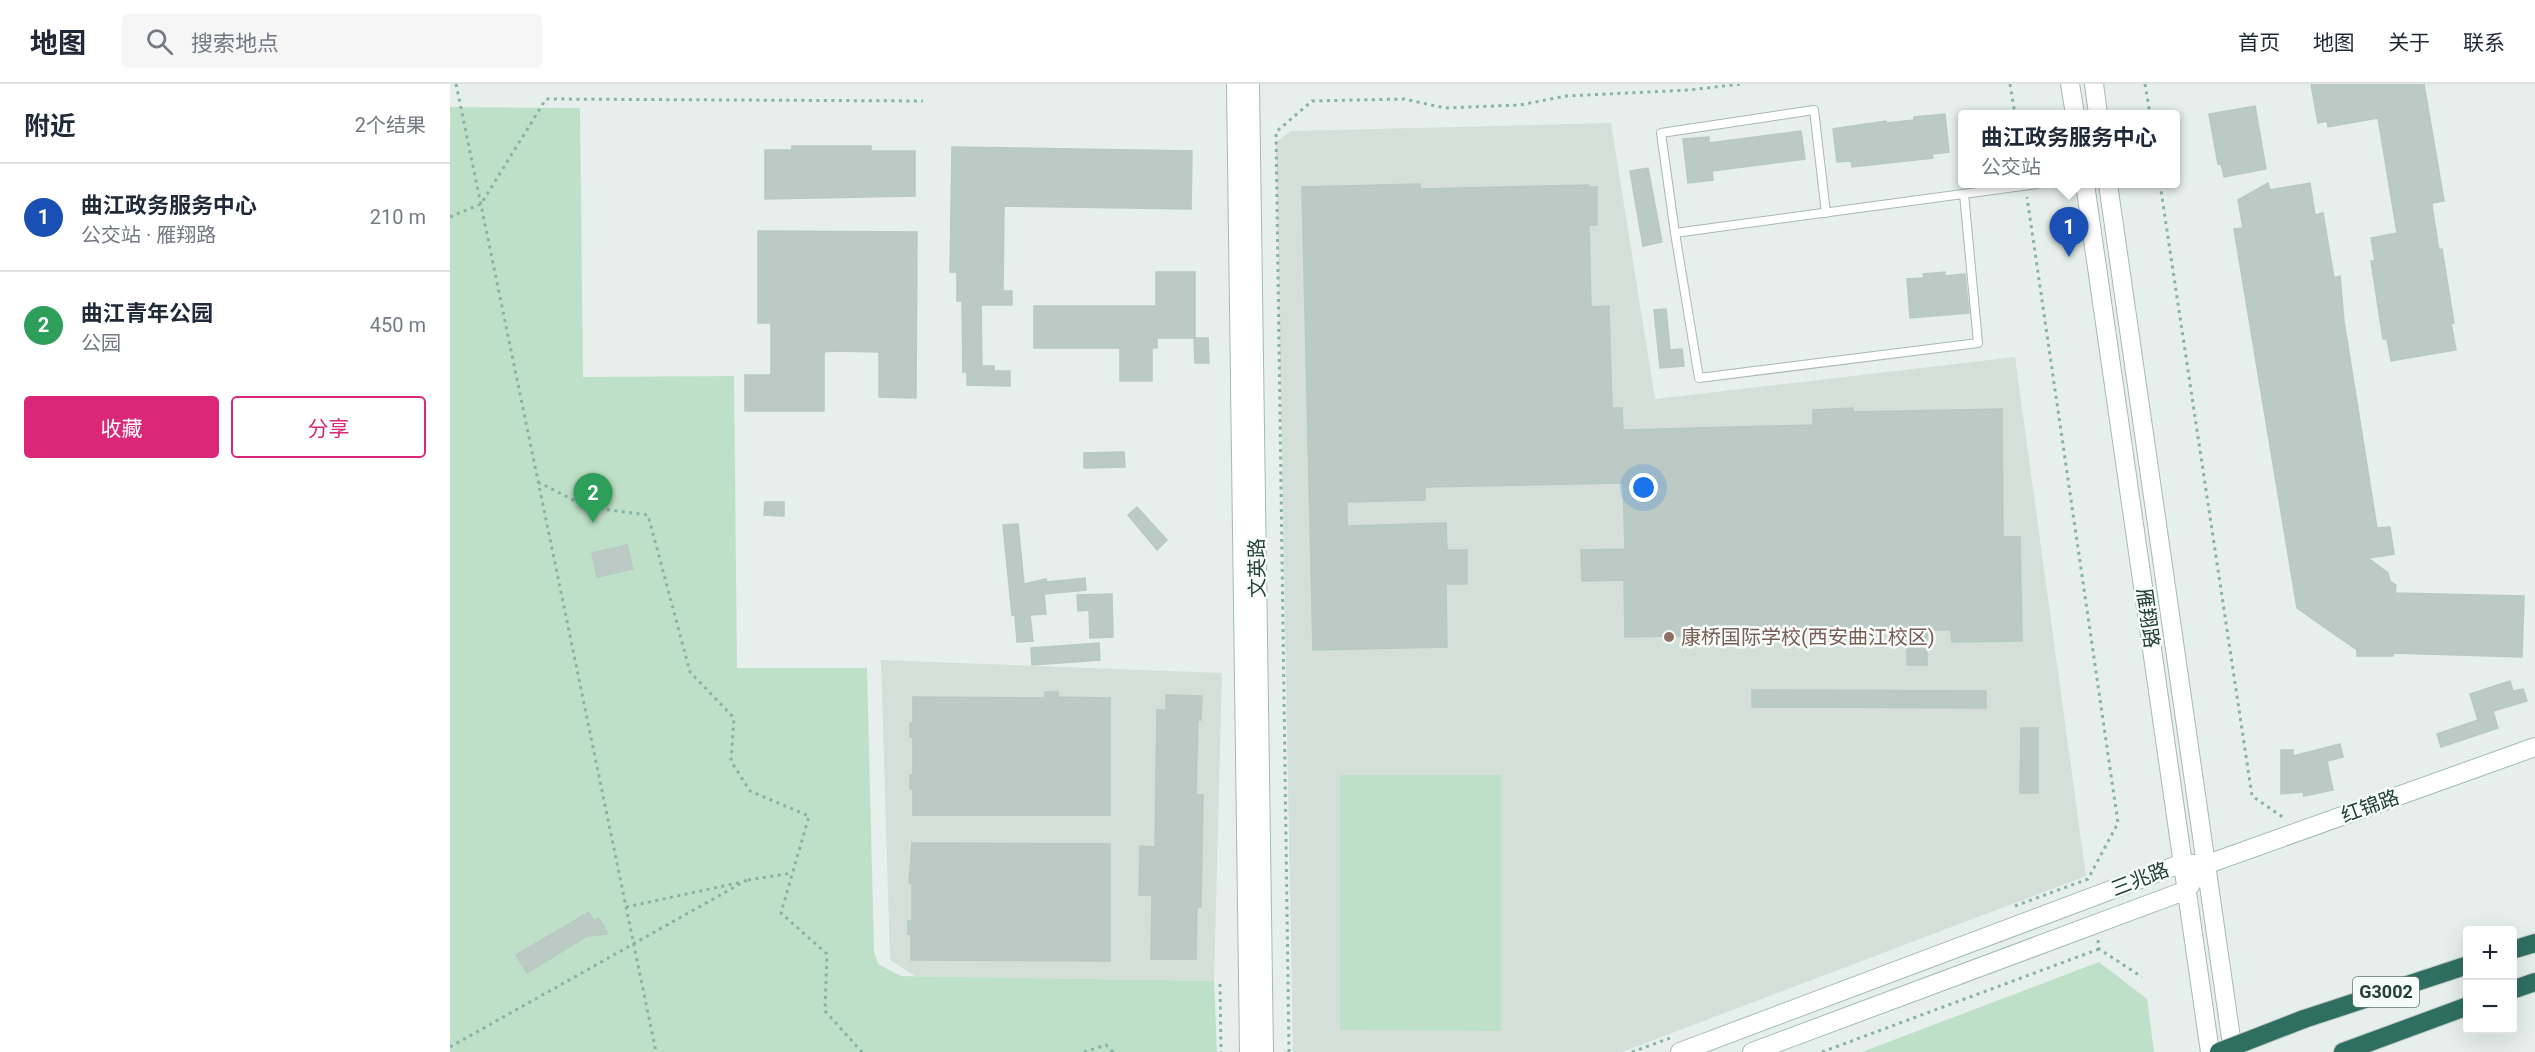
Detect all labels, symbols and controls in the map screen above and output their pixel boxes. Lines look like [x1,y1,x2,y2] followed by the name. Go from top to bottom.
[122,14,542,68] search box
[143,25,176,58] icon: search
[30,27,86,60] text: 地图
[191,31,279,56] text: 搜索地点
[2238,31,2280,55] text: 首页
[2313,31,2355,55] text: 地图
[2388,31,2430,55] text: 关于
[2463,31,2505,55] text: 联系
[1958,110,2180,188] popup
[24,111,76,141] text: 附近
[355,113,426,137] text: 2个结果
[1981,125,2157,150] text: 曲江政务服务中心
[1981,155,2041,179] text: 公交站
[81,193,257,218] text: 曲江政务服务中心
[38,205,49,229] text: 1
[370,205,426,229] text: 210 m
[2050,208,2088,257] pin: 1
[81,223,216,247] text: 公交站 · 雁翔路
[81,301,213,326] text: 曲江青年公园
[38,313,49,337] text: 2
[370,313,426,337] text: 450 m
[81,331,121,355] text: 公园
[24,396,219,458] button: 收藏
[231,396,426,458] button: 分享
[1629,473,1658,502] your location
[574,474,612,523] pin: 2
[1244,538,1270,598] street label: 文英路
[2132,587,2164,649] street label: 雁翔路
[1681,625,1935,649] place label: 康桥国际学校(西安曲江校区)
[1662,630,1676,644] marker: 康桥国际学校(西安曲江校区)
[2338,784,2402,828] street label: 红锦路
[2108,857,2172,901] street label: 三兆路
[2463,926,2517,1034] map controls
[2463,926,2517,980] button: +
[2353,977,2419,1007] road number: G3002
[2463,980,2517,1034] button: −

